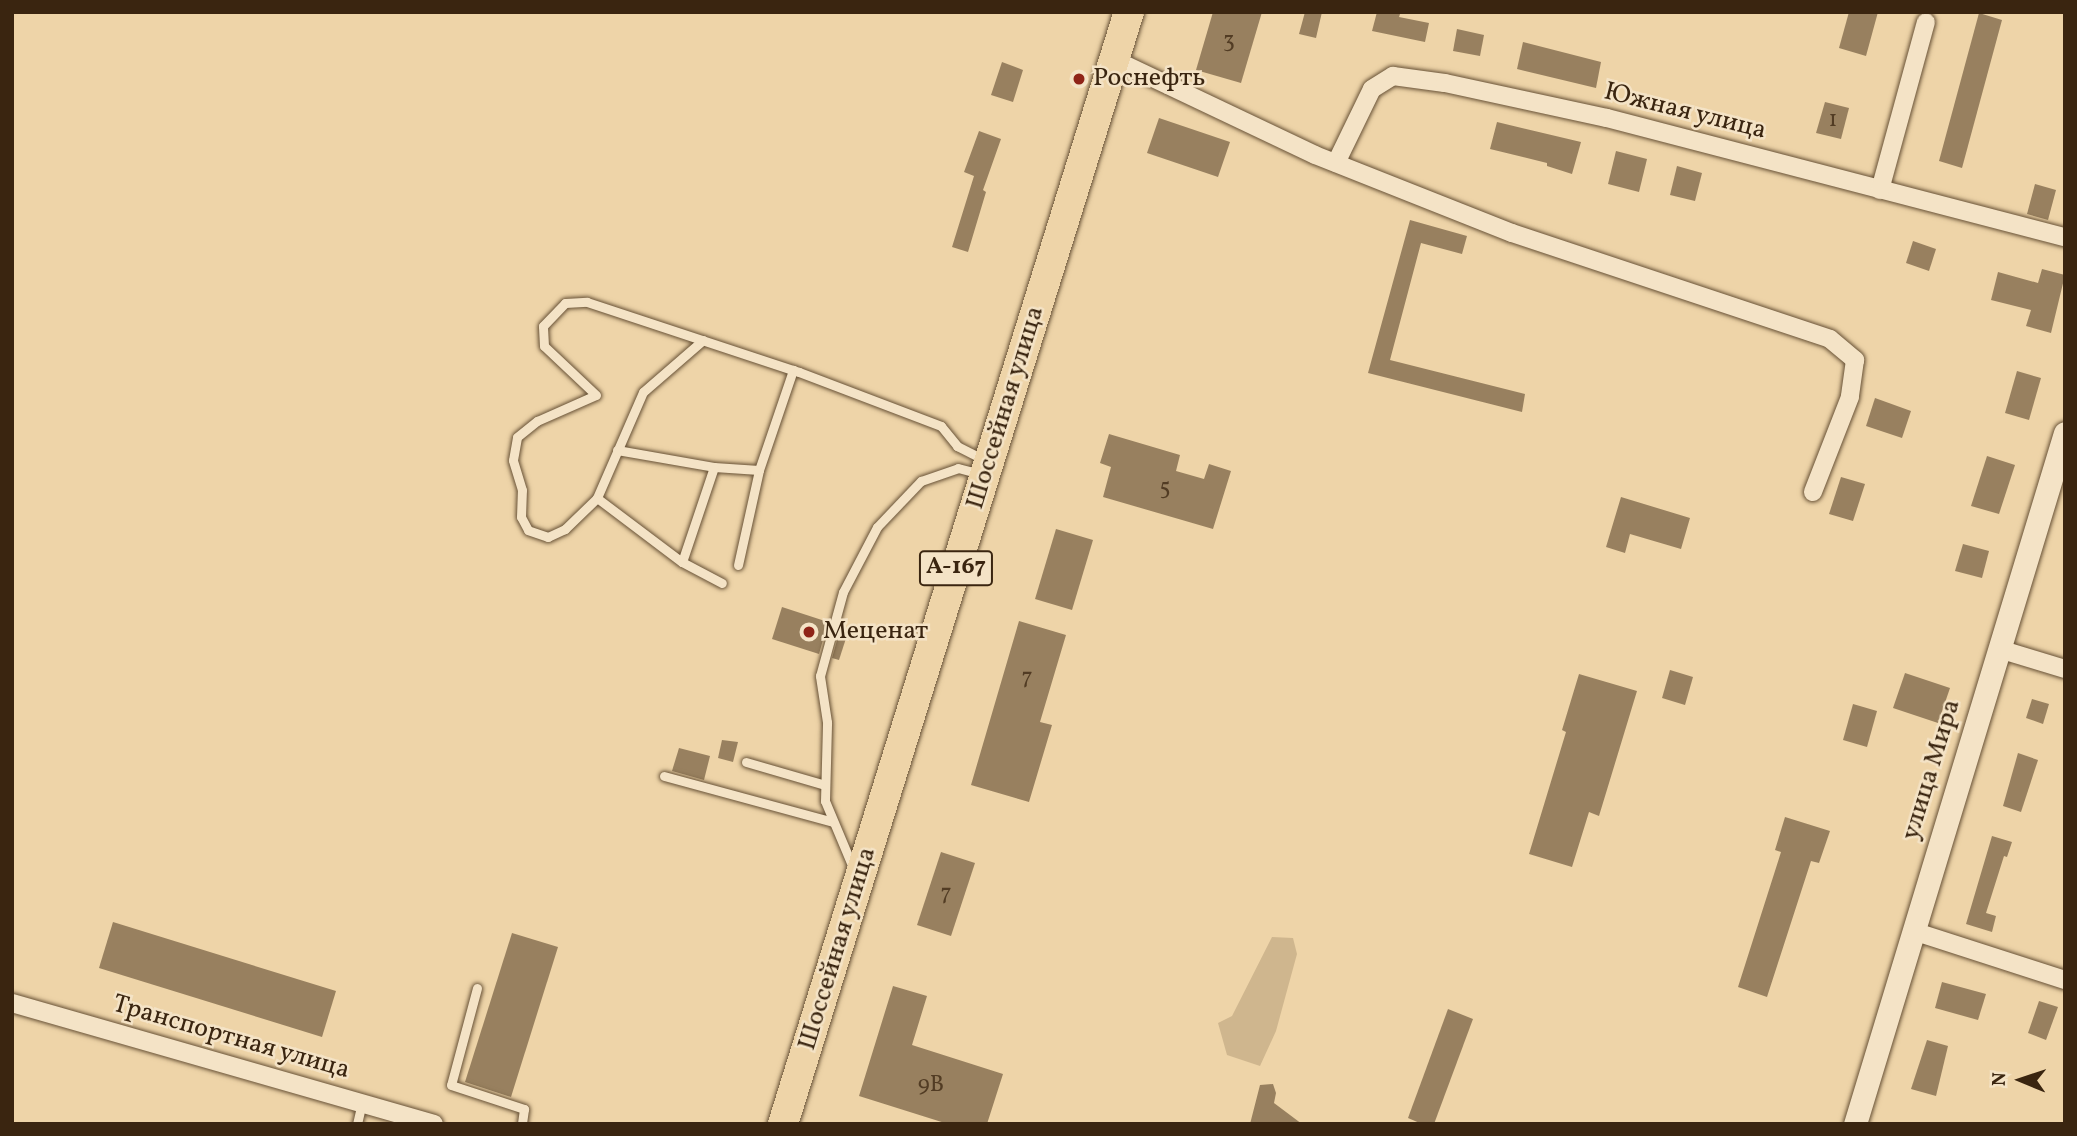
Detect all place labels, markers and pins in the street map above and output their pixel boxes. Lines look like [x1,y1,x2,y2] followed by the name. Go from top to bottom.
[1093,63,1205,95] place label: Роснефть
[1071,71,1087,87] marker: Роснефть
[823,616,928,648] place label: Меценат
[801,624,817,640] marker: Меценат

